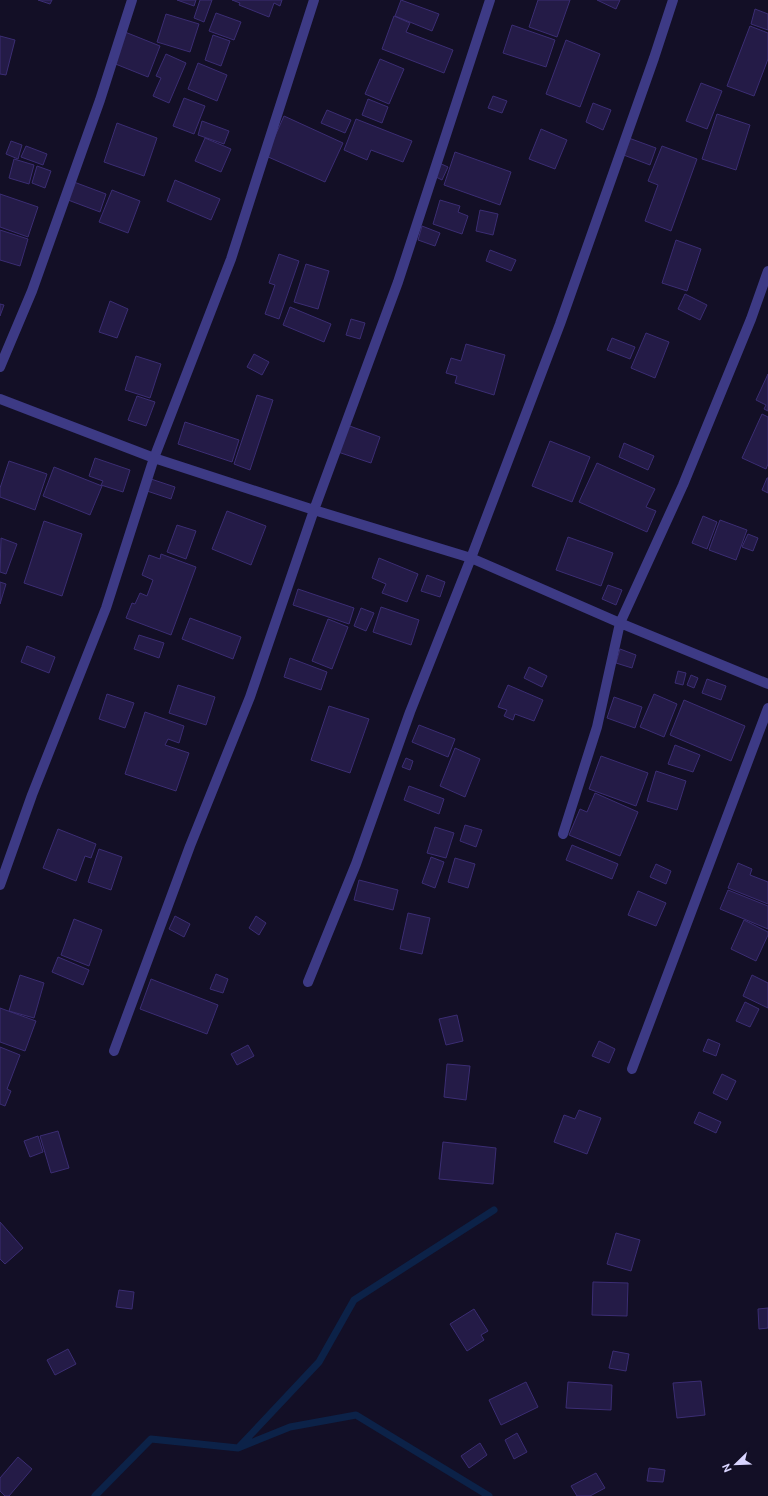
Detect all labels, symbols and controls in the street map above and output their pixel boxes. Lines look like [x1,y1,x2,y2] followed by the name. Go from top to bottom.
[716,1444,756,1484] north arrow
[720,1462,734,1474] text: N

